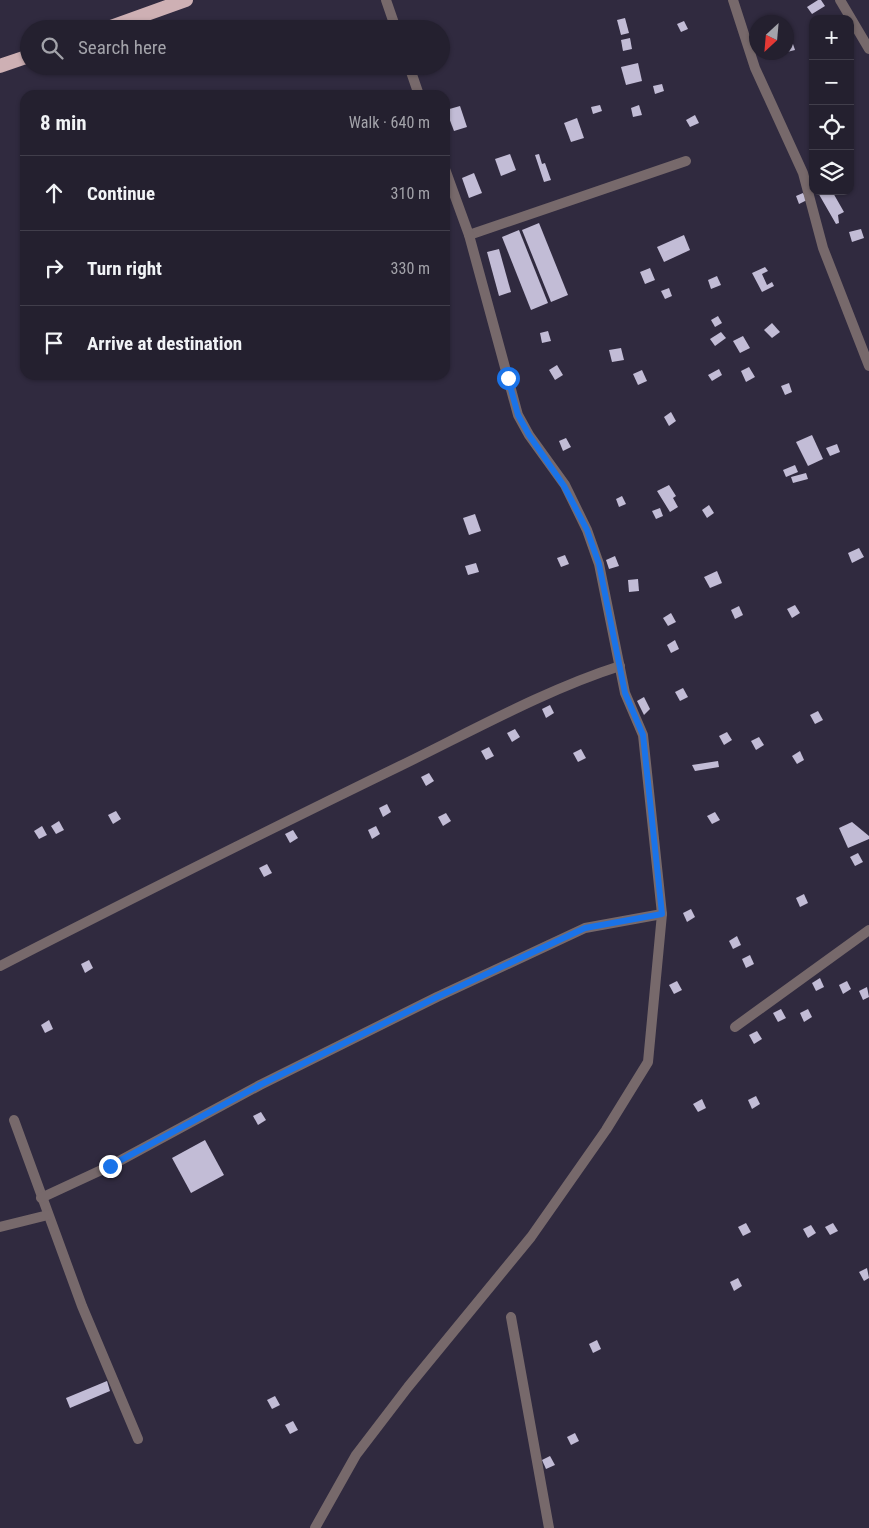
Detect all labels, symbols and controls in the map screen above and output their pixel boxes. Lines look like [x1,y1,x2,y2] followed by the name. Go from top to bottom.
[749,15,794,60] north arrow
[809,15,854,195] map controls
[809,15,854,60] button: +
[20,20,450,75] search box
[38,34,66,62] icon: search
[78,36,166,59] text: Search here
[809,60,854,105] button: −
[809,105,854,150] button: locate
[40,111,87,135] text: 8 min
[349,113,430,132] text: Walk · 640 m
[809,150,854,195] button: layers
[40,179,68,207] icon: ahead
[87,182,155,205] text: Continue
[391,184,430,203] text: 310 m
[40,254,68,282] icon: right
[87,257,162,280] text: Turn right
[391,259,430,278] text: 330 m
[40,329,68,357] icon: arrive
[87,332,242,355] text: Arrive at destination
[497,367,520,390] route start
[99,1155,122,1178] route end

